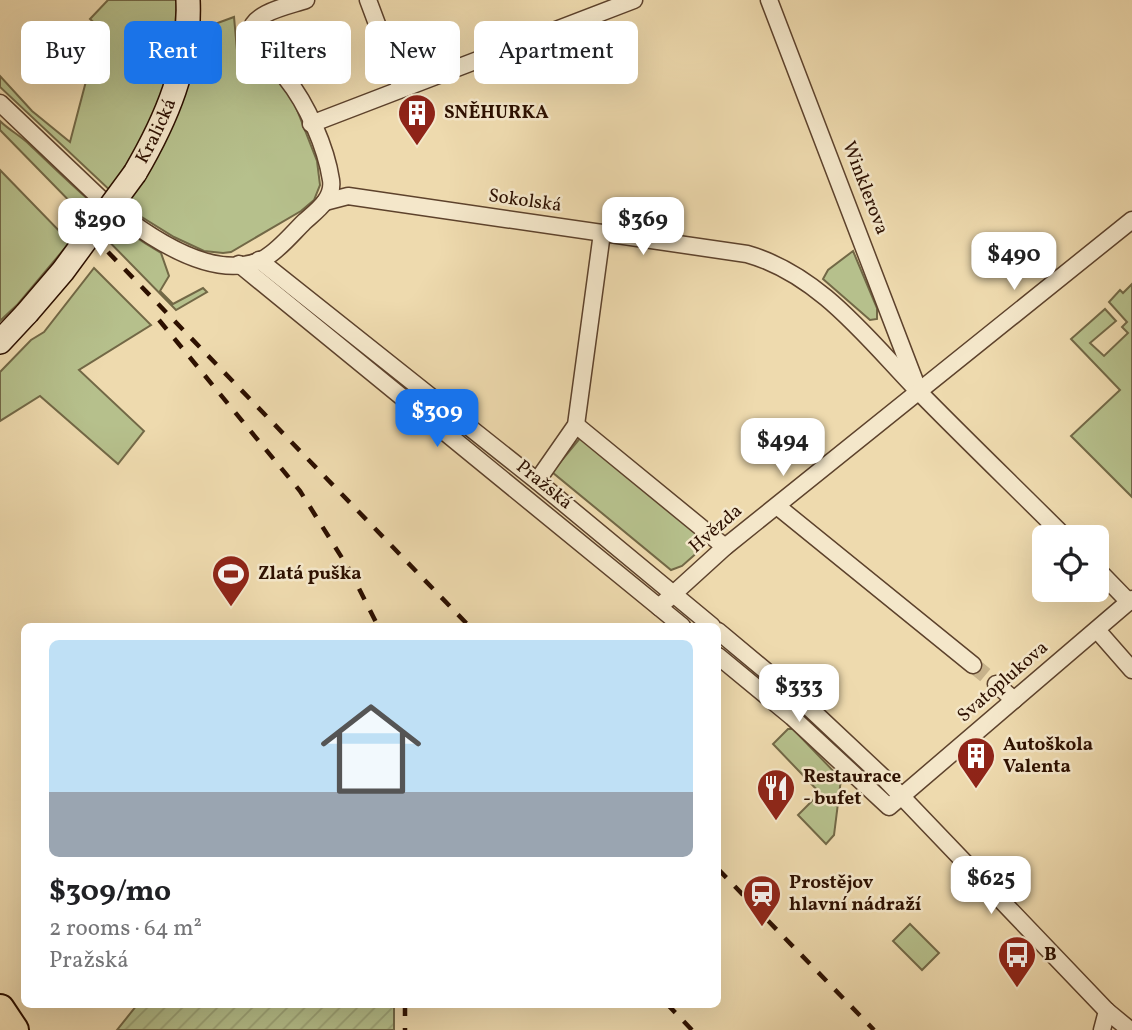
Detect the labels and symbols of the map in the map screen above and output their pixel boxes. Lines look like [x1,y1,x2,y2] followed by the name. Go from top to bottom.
[396,92,438,147] building icon: SNĚHURKA
[130,95,183,169] street label: Kralická
[444,100,549,126] place label: SNĚHURKA
[835,138,895,238] street label: Winklerova
[487,183,563,219] street label: Sokolská
[59,198,141,258] pin: $290
[602,198,684,257] pin: $369
[973,232,1055,292] pin: $490
[396,390,478,449] pin: $309
[742,419,824,478] pin: $494
[510,454,578,516] street label: Pražská
[684,499,748,559] street label: Hvězda
[210,553,252,608] sports icon: Zlatá puška
[258,561,362,587] place label: Zlatá puška
[952,635,1054,729] street label: Svatoplukova
[758,664,840,724] pin: $333
[1003,732,1093,780] place label: Autoškola Valenta
[955,735,997,790] building icon: Autoškola Valenta
[803,764,902,812] place label: Restaurace - bufet
[755,767,797,822] restaurant icon: Restaurace - bufet
[950,856,1032,916] pin: $625
[789,870,922,918] place label: Prostějov hlavní nádraží
[741,873,783,928] station icon: Prostějov hlavní nádraží
[996,934,1038,989] bus stop icon: B
[1044,942,1057,968] place label: B

